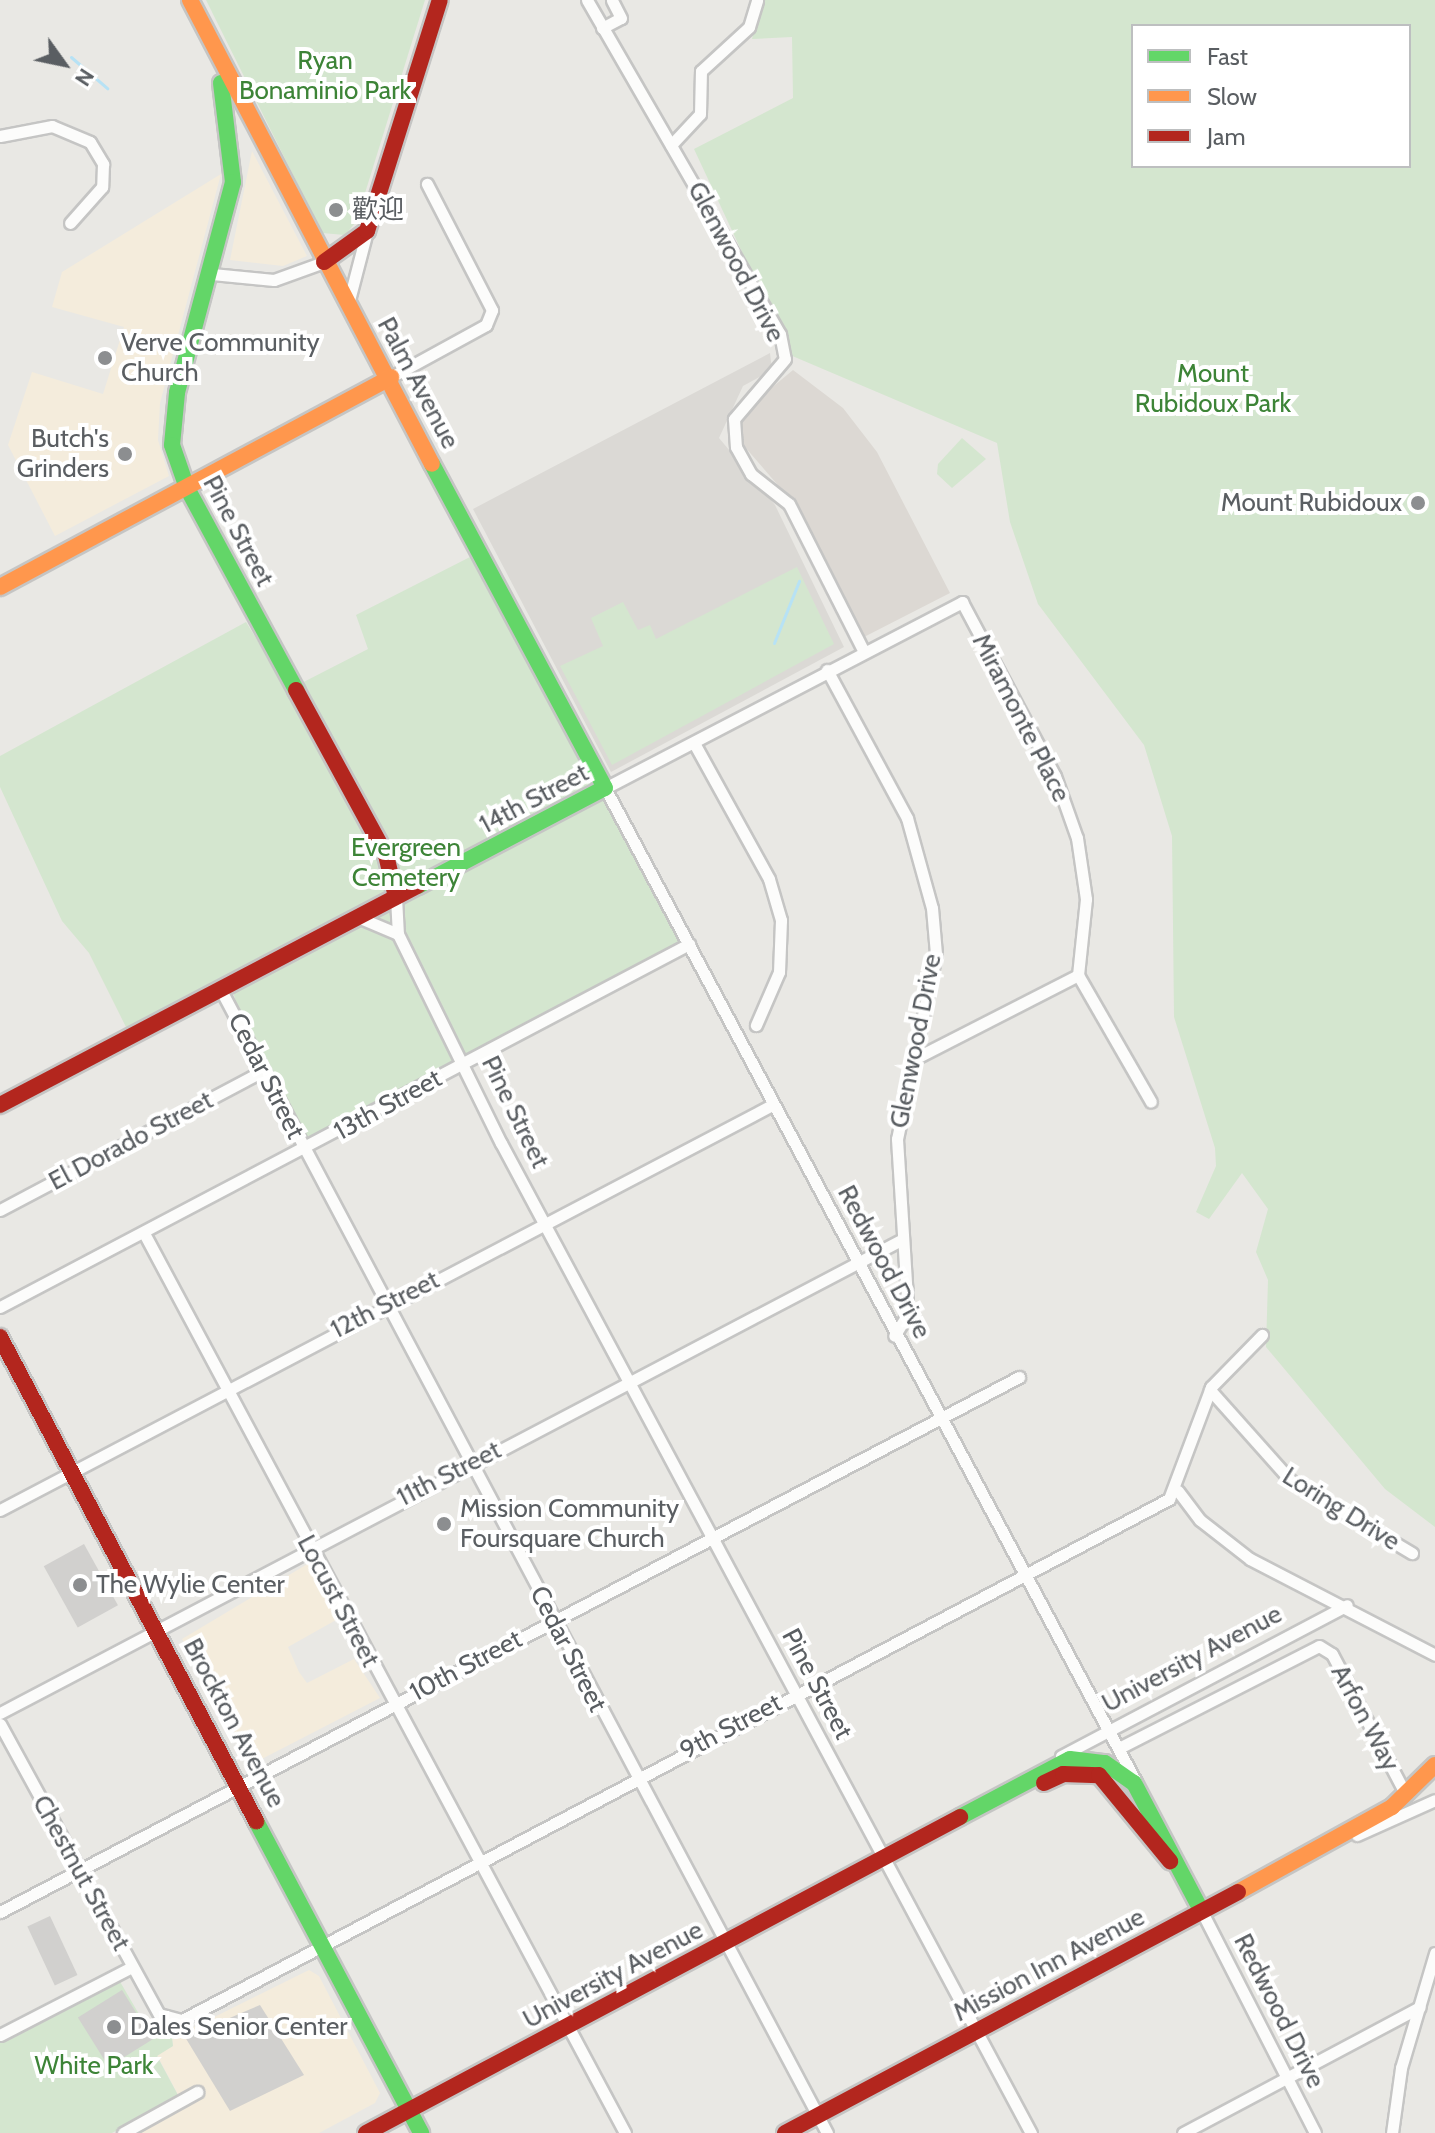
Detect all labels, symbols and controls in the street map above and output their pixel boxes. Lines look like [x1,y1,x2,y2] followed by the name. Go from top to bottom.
[24,24,104,104] north arrow
[1131,24,1411,168] legend
[1207,42,1248,71] text: Fast
[239,45,411,106] park label: Ryan Bonaminio Park
[69,63,100,91] text: N
[1207,82,1257,111] text: Slow
[1207,122,1245,151] text: Jam
[681,177,791,347] street label: Glenwood Drive
[352,194,404,226] place label: 歡迎
[327,201,345,219] marker: 歡迎
[370,312,466,454] street label: Palm Avenue
[121,327,320,388] place label: Verve Community Church
[96,349,114,367] marker: Verve Community Church
[1135,358,1291,420] park label: Mount Rubidoux Park
[17,423,109,484] place label: Butch's Grinders
[116,445,134,463] marker: Butch's Grinders
[196,470,280,592] street label: Pine Street
[1221,487,1402,519] place label: Mount Rubidoux
[1409,494,1427,512] marker: Mount Rubidoux
[965,629,1077,807] street label: Miramonte Place
[474,757,594,841] street label: 14th Street
[351,832,461,894] park label: Evergreen Cemetery
[884,951,948,1131] street label: Glenwood Drive
[221,1008,311,1144] street label: Cedar Street
[475,1051,555,1173] street label: Pine Street
[329,1063,447,1147] street label: 13th Street
[44,1085,218,1197] street label: El Dorado Street
[831,1180,937,1344] street label: Redwood Drive
[326,1264,444,1346] street label: 12th Street
[392,1435,506,1513] street label: 11th Street
[1277,1461,1405,1557] street label: Loring Drive
[460,1493,679,1554] place label: Mission Community Foursquare Church
[435,1515,453,1533] marker: Mission Community Foursquare Church
[290,1530,386,1672] street label: Locust Street
[96,1569,285,1601] place label: The Wylie Center
[71,1576,89,1594] marker: The Wylie Center
[523,1581,613,1717] street label: Cedar Street
[1097,1599,1287,1719] street label: University Avenue
[775,1623,859,1745] street label: Pine Street
[405,1624,527,1708] street label: 10th Street
[176,1633,292,1813] street label: Brockton Avenue
[1324,1660,1406,1776] street label: Arfon Way
[675,1687,787,1767] street label: 9th Street
[26,1790,136,1956] street label: Chestnut Street
[948,1901,1150,2029] street label: Mission Inn Avenue
[518,1915,708,2035] street label: University Avenue
[1227,1929,1331,2093] street label: Redwood Drive
[130,2011,347,2043] place label: Dales Senior Center
[105,2018,123,2036] marker: Dales Senior Center
[35,2050,153,2082] park label: White Park

